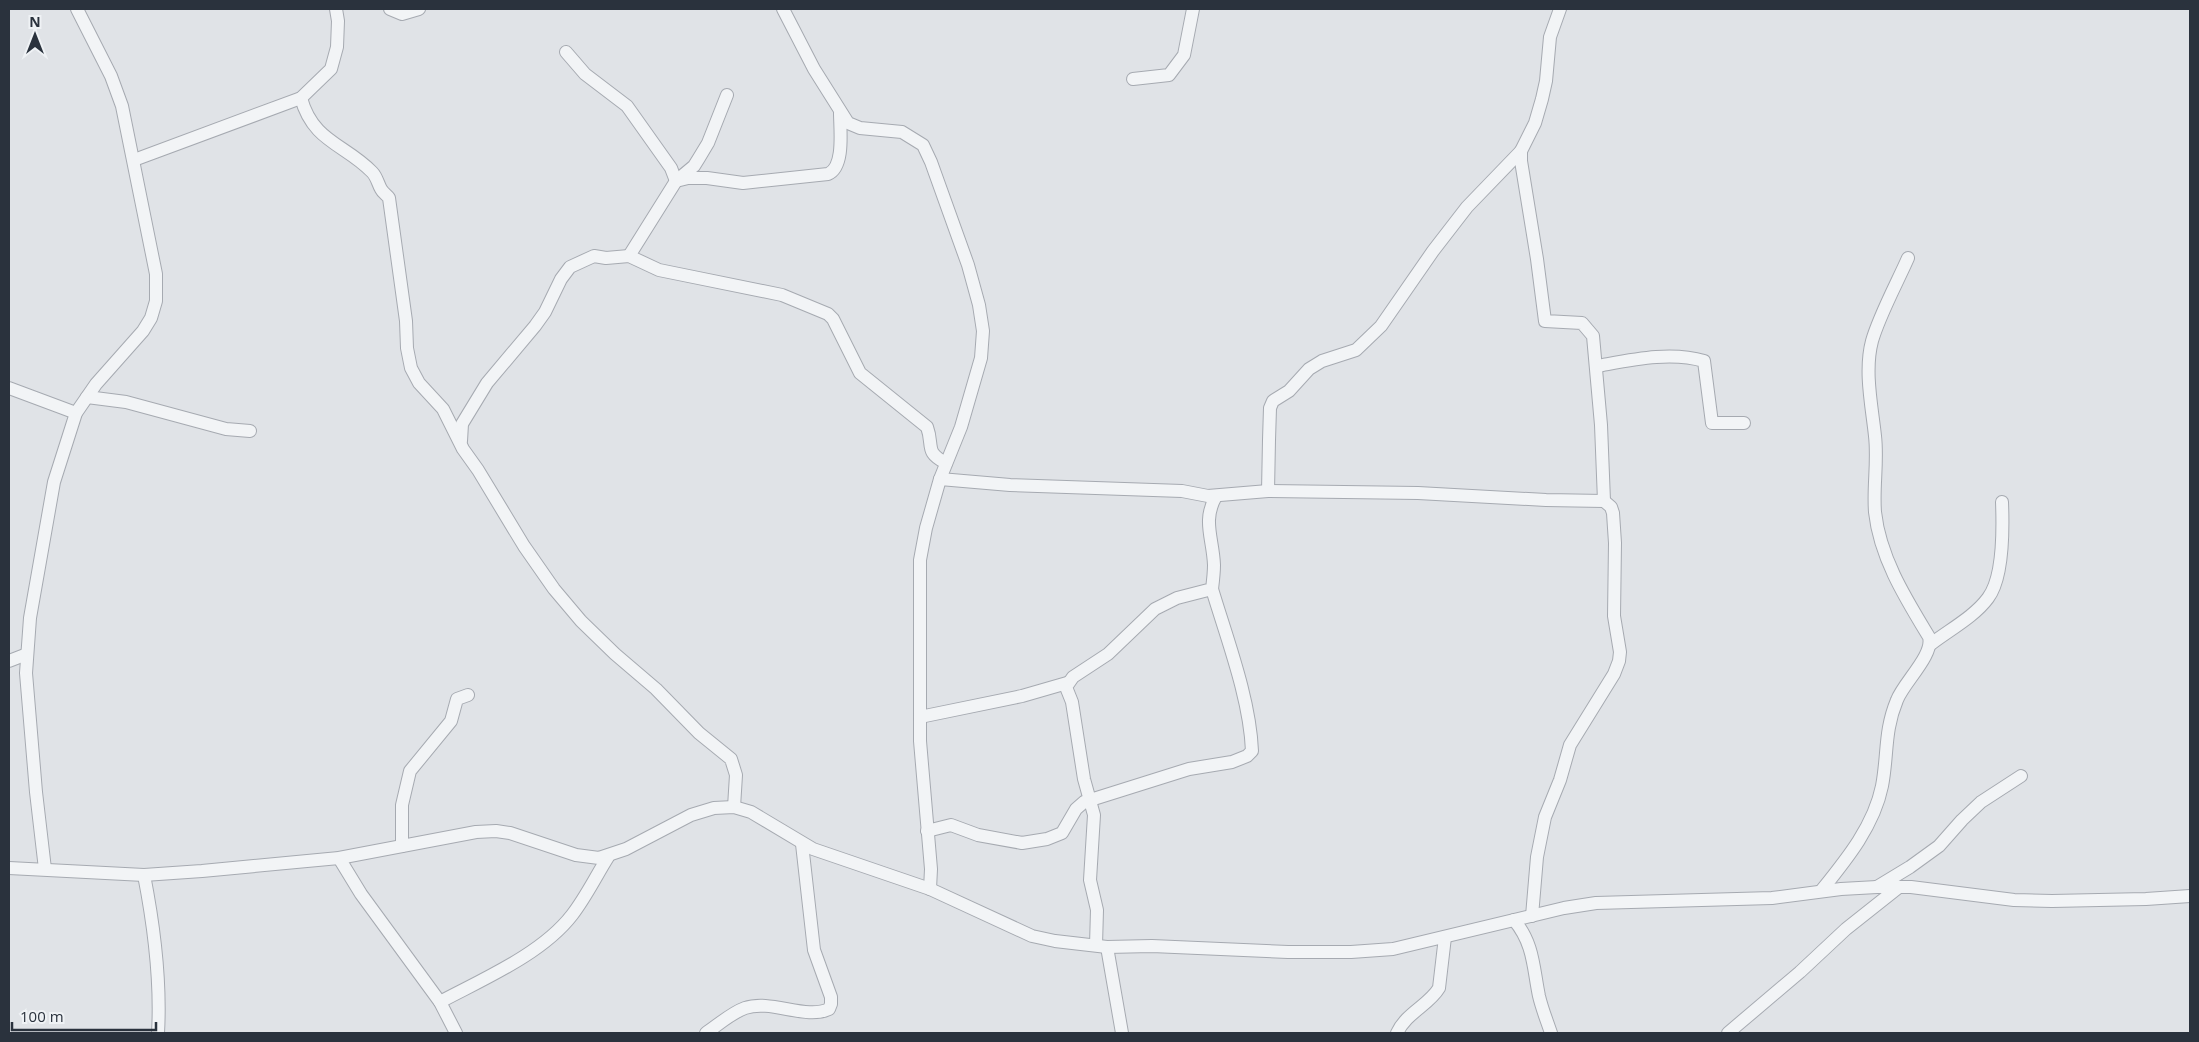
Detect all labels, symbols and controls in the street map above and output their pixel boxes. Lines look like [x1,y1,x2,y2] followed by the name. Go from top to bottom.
[10,10,60,60] north arrow
[29,12,41,31] text: N
[12,1000,156,1032] scale bar
[20,1006,64,1026] text: 100 m

